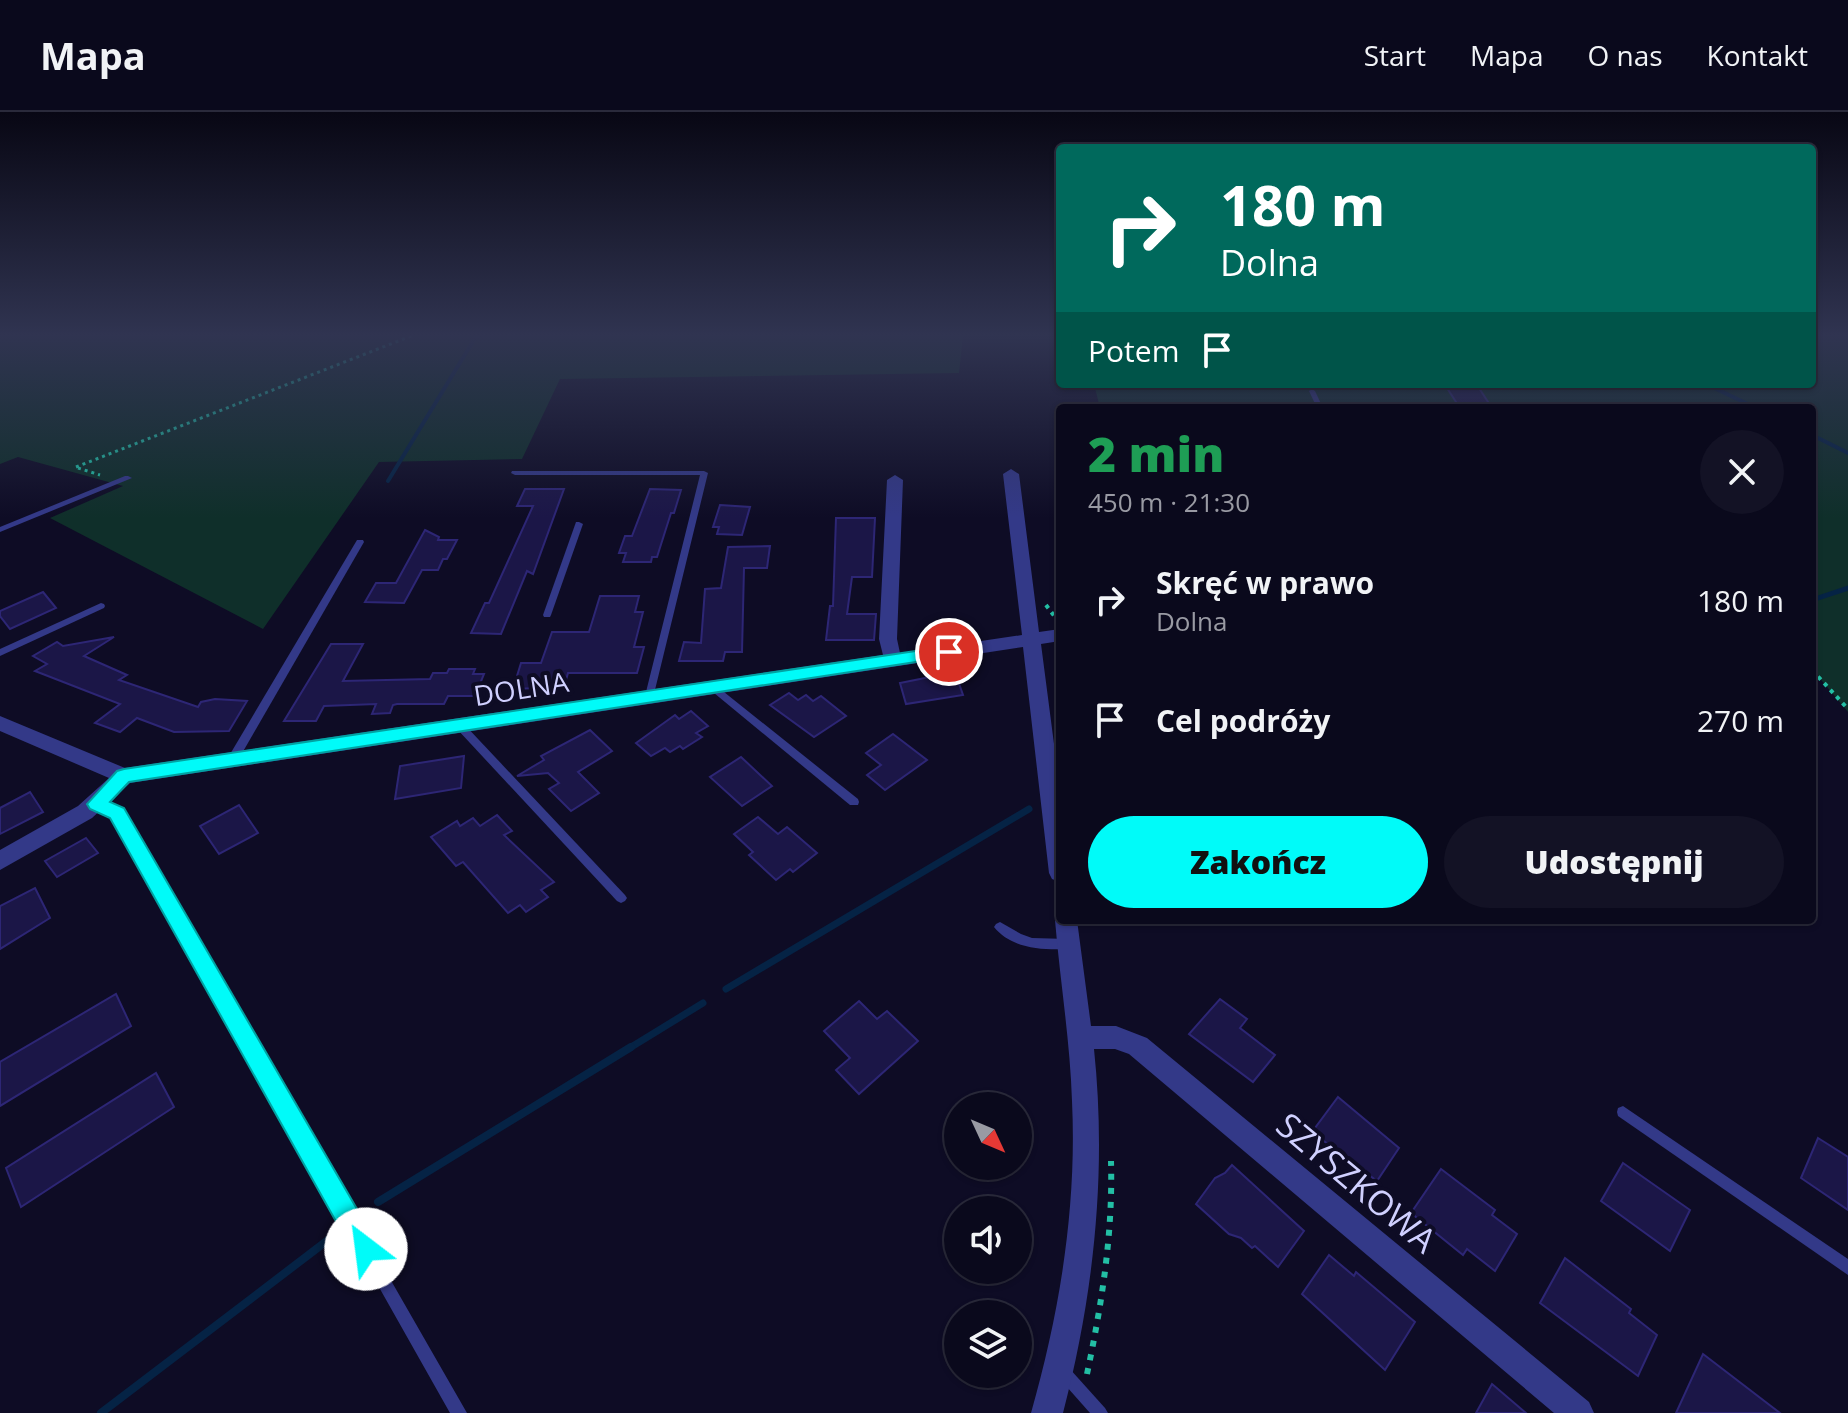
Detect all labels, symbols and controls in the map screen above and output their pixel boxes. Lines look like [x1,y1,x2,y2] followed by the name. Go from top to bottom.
[40,29,146,81] text: Mapa
[1364,36,1426,74] text: Start
[1470,36,1543,74] text: Mapa
[1587,36,1663,74] text: O nas
[1707,36,1808,74] text: Kontakt
[1220,166,1386,242] text: 180 m
[1088,176,1192,280] icon: right
[1220,238,1319,287] text: Dolna
[1195,328,1239,372] icon: arrive
[1088,330,1179,371] text: Potem
[1088,421,1224,486] text: 2 min
[1700,430,1784,514] button: close
[1088,484,1250,520] text: 450 m · 21:30
[1156,562,1374,603] text: Skręć w prawo
[1088,578,1132,622] icon: right
[1697,580,1784,621] text: 180 m
[1156,603,1227,639] text: Dolna
[915,618,983,686] pin
[927,630,971,674] icon: arrive
[471,662,571,714] street label: DOLNA
[1088,698,1132,742] icon: arrive
[1156,700,1330,741] text: Cel podróży
[1697,700,1784,741] text: 270 m
[1088,816,1428,908] button: Zakończ
[1444,816,1784,908] button: Udostępnij
[944,1092,1032,1180] north arrow
[944,1092,1032,1388] map controls
[1267,1102,1447,1263] street label: SZYSZKOWA
[944,1196,1032,1284] button: sound
[324,1207,408,1291] position arrow
[944,1300,1032,1388] button: layers

